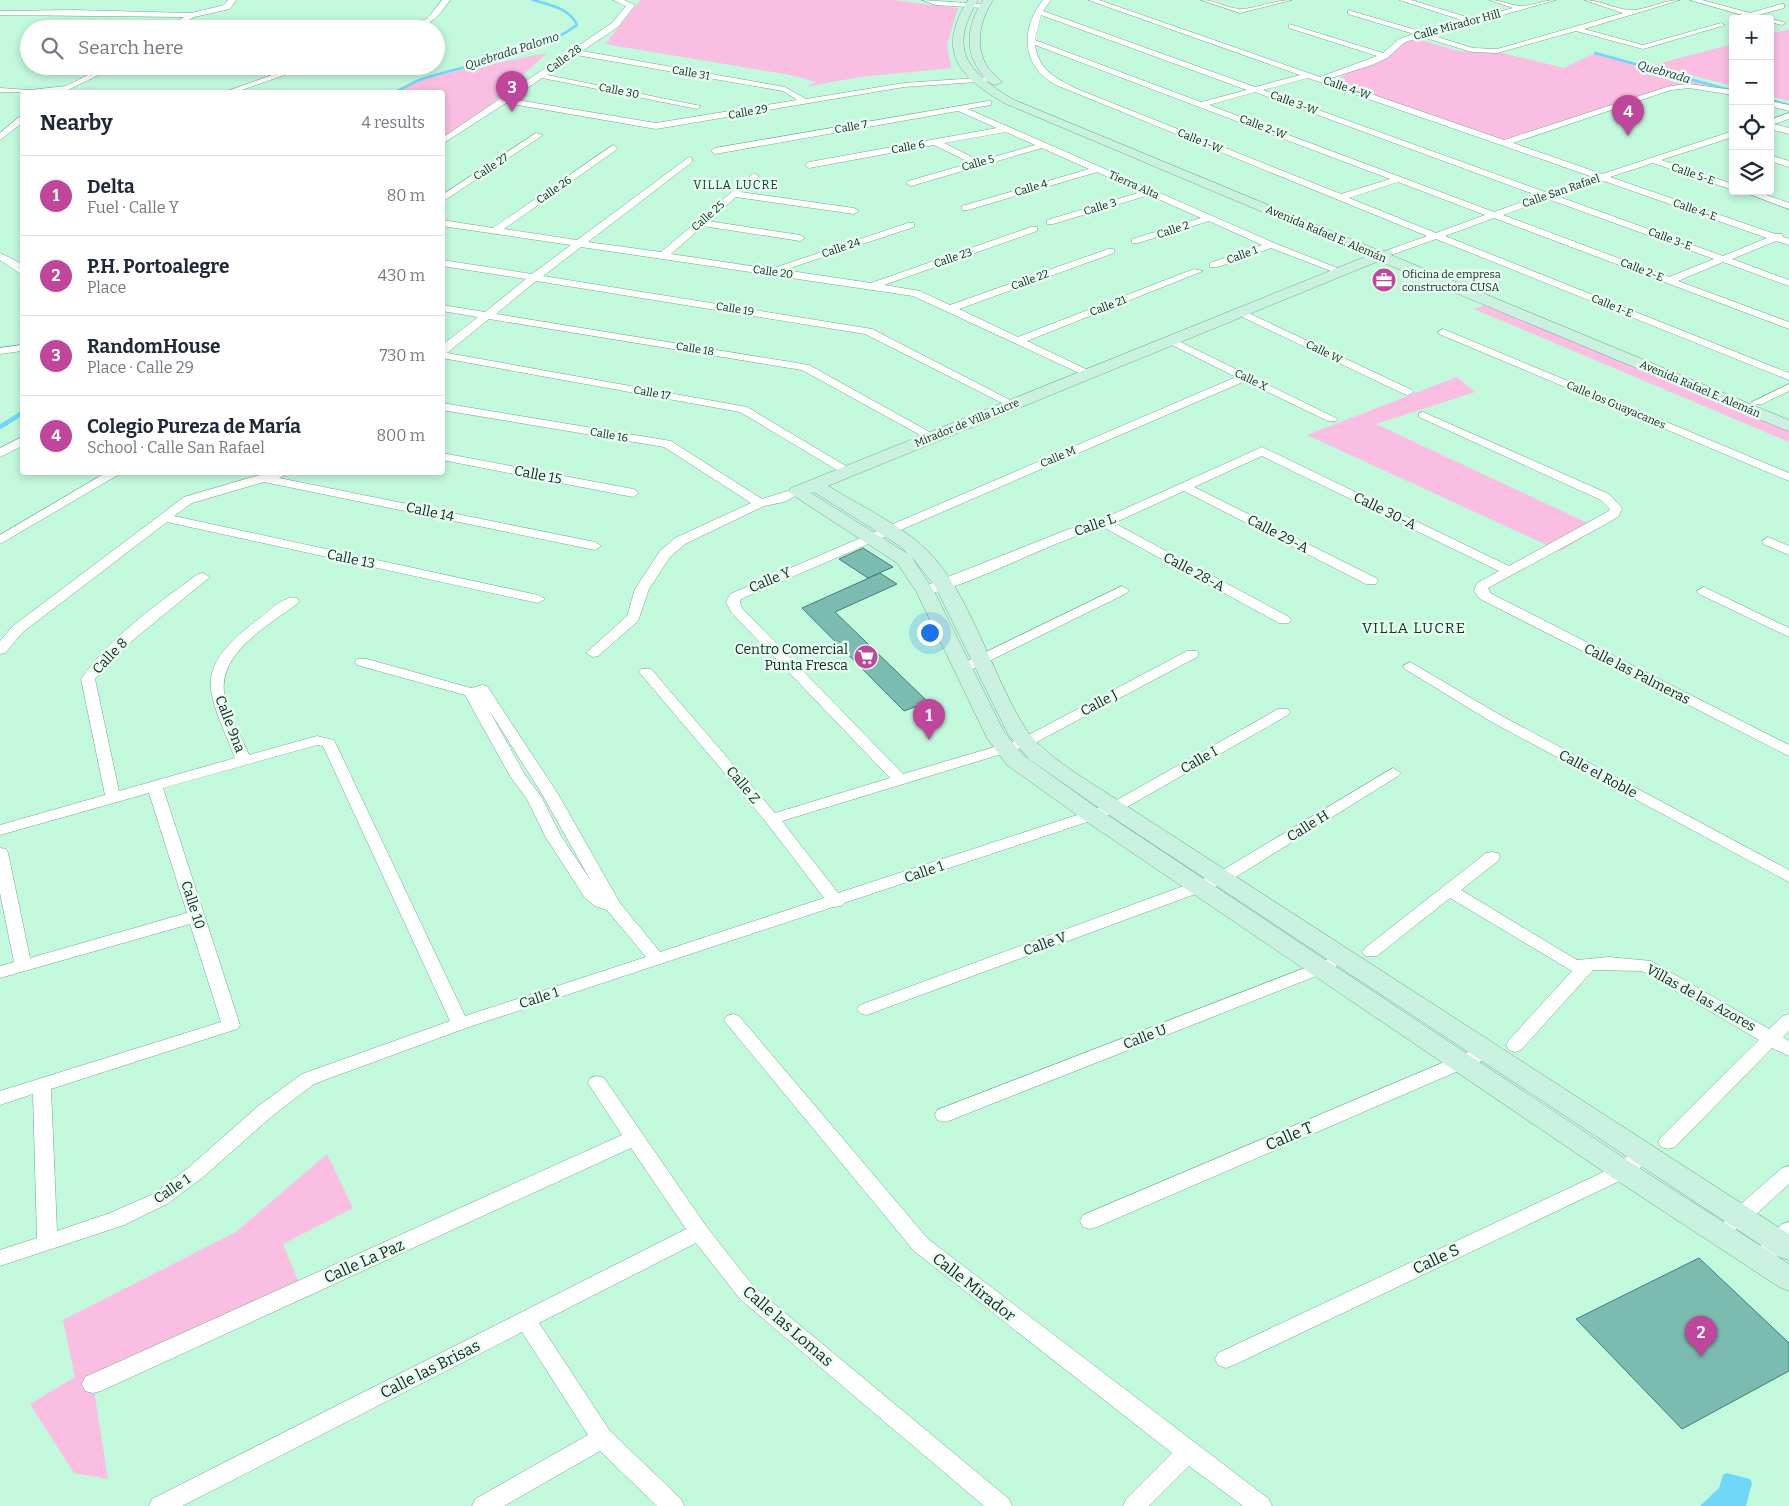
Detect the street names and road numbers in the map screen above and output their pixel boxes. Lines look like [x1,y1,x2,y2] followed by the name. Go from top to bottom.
[1412,7,1502,43] street label: Calle Mirador Hill
[544,42,584,76] street label: Calle 28
[671,63,711,83] street label: Calle 31
[1321,74,1373,102] street label: Calle 4-W
[598,81,640,101] street label: Calle 30
[1269,88,1320,118] street label: Calle 3-W
[727,102,769,122] street label: Calle 29
[1238,112,1289,142] street label: Calle 2-W
[834,118,869,136] street label: Calle 7
[1176,126,1225,156] street label: Calle 1-W
[890,138,926,156] street label: Calle 6
[471,151,511,183] street label: Calle 27
[960,152,996,174] street label: Calle 5
[1670,160,1717,188] street label: Calle 5-E
[1107,168,1161,202] street label: Tierra Alta
[1521,172,1601,210] street label: Calle San Rafael
[534,173,574,207] street label: Calle 26
[1013,177,1050,199] street label: Calle 4
[1082,196,1118,218] street label: Calle 3
[1671,196,1719,224] street label: Calle 4-E
[689,198,727,234] street label: Calle 25
[1264,203,1388,265] street label: Avenida Rafael E. Alemán
[1155,219,1191,241] street label: Calle 2
[1646,225,1694,253] street label: Calle 3-E
[820,235,862,261] street label: Calle 24
[1225,243,1260,267] street label: Calle 1
[932,245,974,271] street label: Calle 23
[1619,256,1666,284] street label: Calle 2-E
[752,263,794,281] street label: Calle 20
[1009,267,1051,293] street label: Calle 22
[1589,292,1635,320] street label: Calle 1-E
[1088,293,1129,319] street label: Calle 21
[715,300,755,318] street label: Calle 19
[1304,338,1345,367] street label: Calle W
[675,340,715,358] street label: Calle 18
[1638,358,1762,420] street label: Avenida Rafael E. Alemán
[1232,366,1270,394] street label: Calle X
[1565,378,1667,432] street label: Calle los Guayacanes
[632,383,672,403] street label: Calle 17
[913,396,1021,450] street label: Mirador de Villa Lucre
[589,425,629,445] street label: Calle 16
[1038,444,1078,470] street label: Calle M
[513,462,563,488] street label: Calle 15
[1351,488,1419,534] street label: Calle 30-A
[404,499,456,525] street label: Calle 14
[1072,510,1118,540] street label: Calle L
[1244,511,1312,557] street label: Calle 29-A
[325,546,377,572] street label: Calle 13
[1160,549,1228,595] street label: Calle 28-A
[746,564,794,596] street label: Calle Y
[89,635,131,677] street label: Calle 8
[1581,640,1693,708] street label: Calle las Palmeras
[1078,686,1121,720] street label: Calle J
[211,693,249,755] street label: Calle 9na
[1177,743,1221,777] street label: Calle I
[1556,746,1640,802] street label: Calle el Roble
[722,763,764,807] street label: Calle Z
[1284,807,1332,845] street label: Calle H
[902,857,946,887] street label: Calle 1
[177,879,209,931] street label: Calle 10
[1021,928,1069,960] street label: Calle V
[1643,961,1759,1035] street label: Villas de las Azores
[517,984,561,1012] street label: Calle 1
[1121,1021,1170,1053] street label: Calle U
[1263,1118,1315,1154] street label: Calle T
[150,1170,194,1207] street label: Calle 1
[321,1235,407,1287] street label: Calle La Paz
[1410,1240,1462,1278] street label: Calle S
[929,1249,1019,1325] street label: Calle Mirador
[739,1282,837,1370] street label: Calle las Lomas
[377,1336,483,1402] street label: Calle las Brisas

